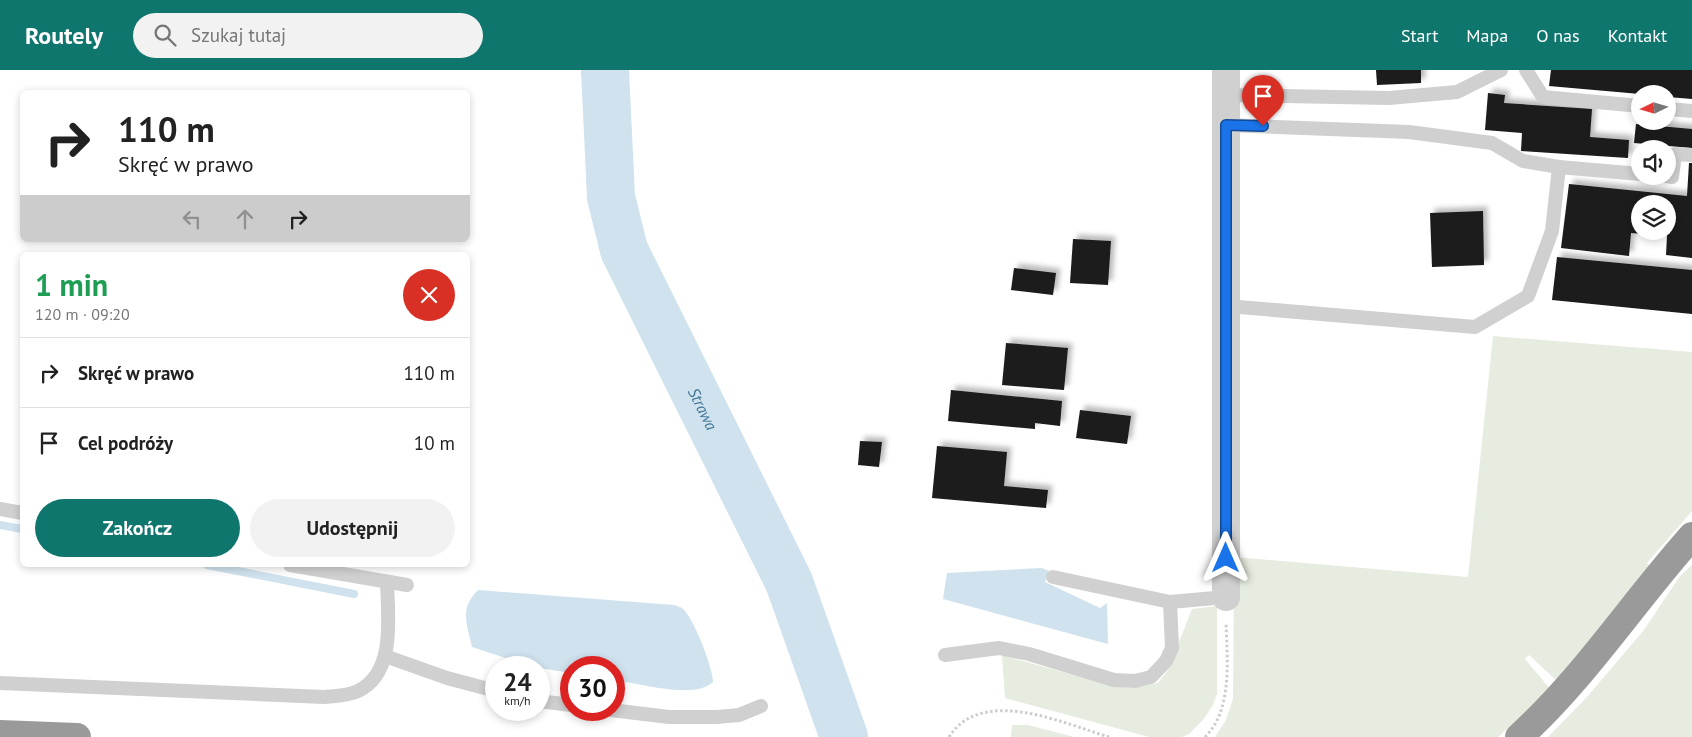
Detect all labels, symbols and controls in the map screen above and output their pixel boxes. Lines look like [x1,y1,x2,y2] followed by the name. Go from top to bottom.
[133,13,483,58] search box
[25,20,103,51] text: Routely
[151,21,179,49] icon: search
[191,23,286,47] text: Szukaj tutaj
[1401,24,1438,47] text: Start
[1466,24,1508,47] text: Mapa
[1536,24,1580,47] text: O nas
[1608,24,1667,47] text: Kontakt
[1242,75,1284,126] pin
[1249,82,1277,110] icon: arrive
[1631,85,1676,130] north arrow
[1631,85,1676,240] map controls
[118,106,215,152] text: 110 m
[35,110,100,175] icon: right
[1631,140,1676,185] button: sound
[118,150,253,178] text: Skręć w prawo
[1631,195,1676,240] button: layers
[178,205,206,233] icon: left
[231,205,259,233] icon: ahead
[284,205,312,233] icon: right
[35,265,108,304] text: 1 min
[403,269,455,321] button: close
[35,304,130,324] text: 120 m · 09:20
[35,359,63,387] icon: right
[78,361,194,385] text: Skręć w prawo
[403,361,455,385] text: 110 m
[684,384,722,433] water label: Strawa
[35,429,63,457] icon: arrive
[78,431,173,455] text: Cel podróży
[414,431,455,455] text: 10 m
[35,499,240,557] button: Zakończ
[250,499,455,557] button: Udostępnij
[1199,531,1251,583] position arrow
[560,656,625,721] speed limit sign: 30
[503,666,532,698] text: 24
[504,693,531,708] text: km/h

